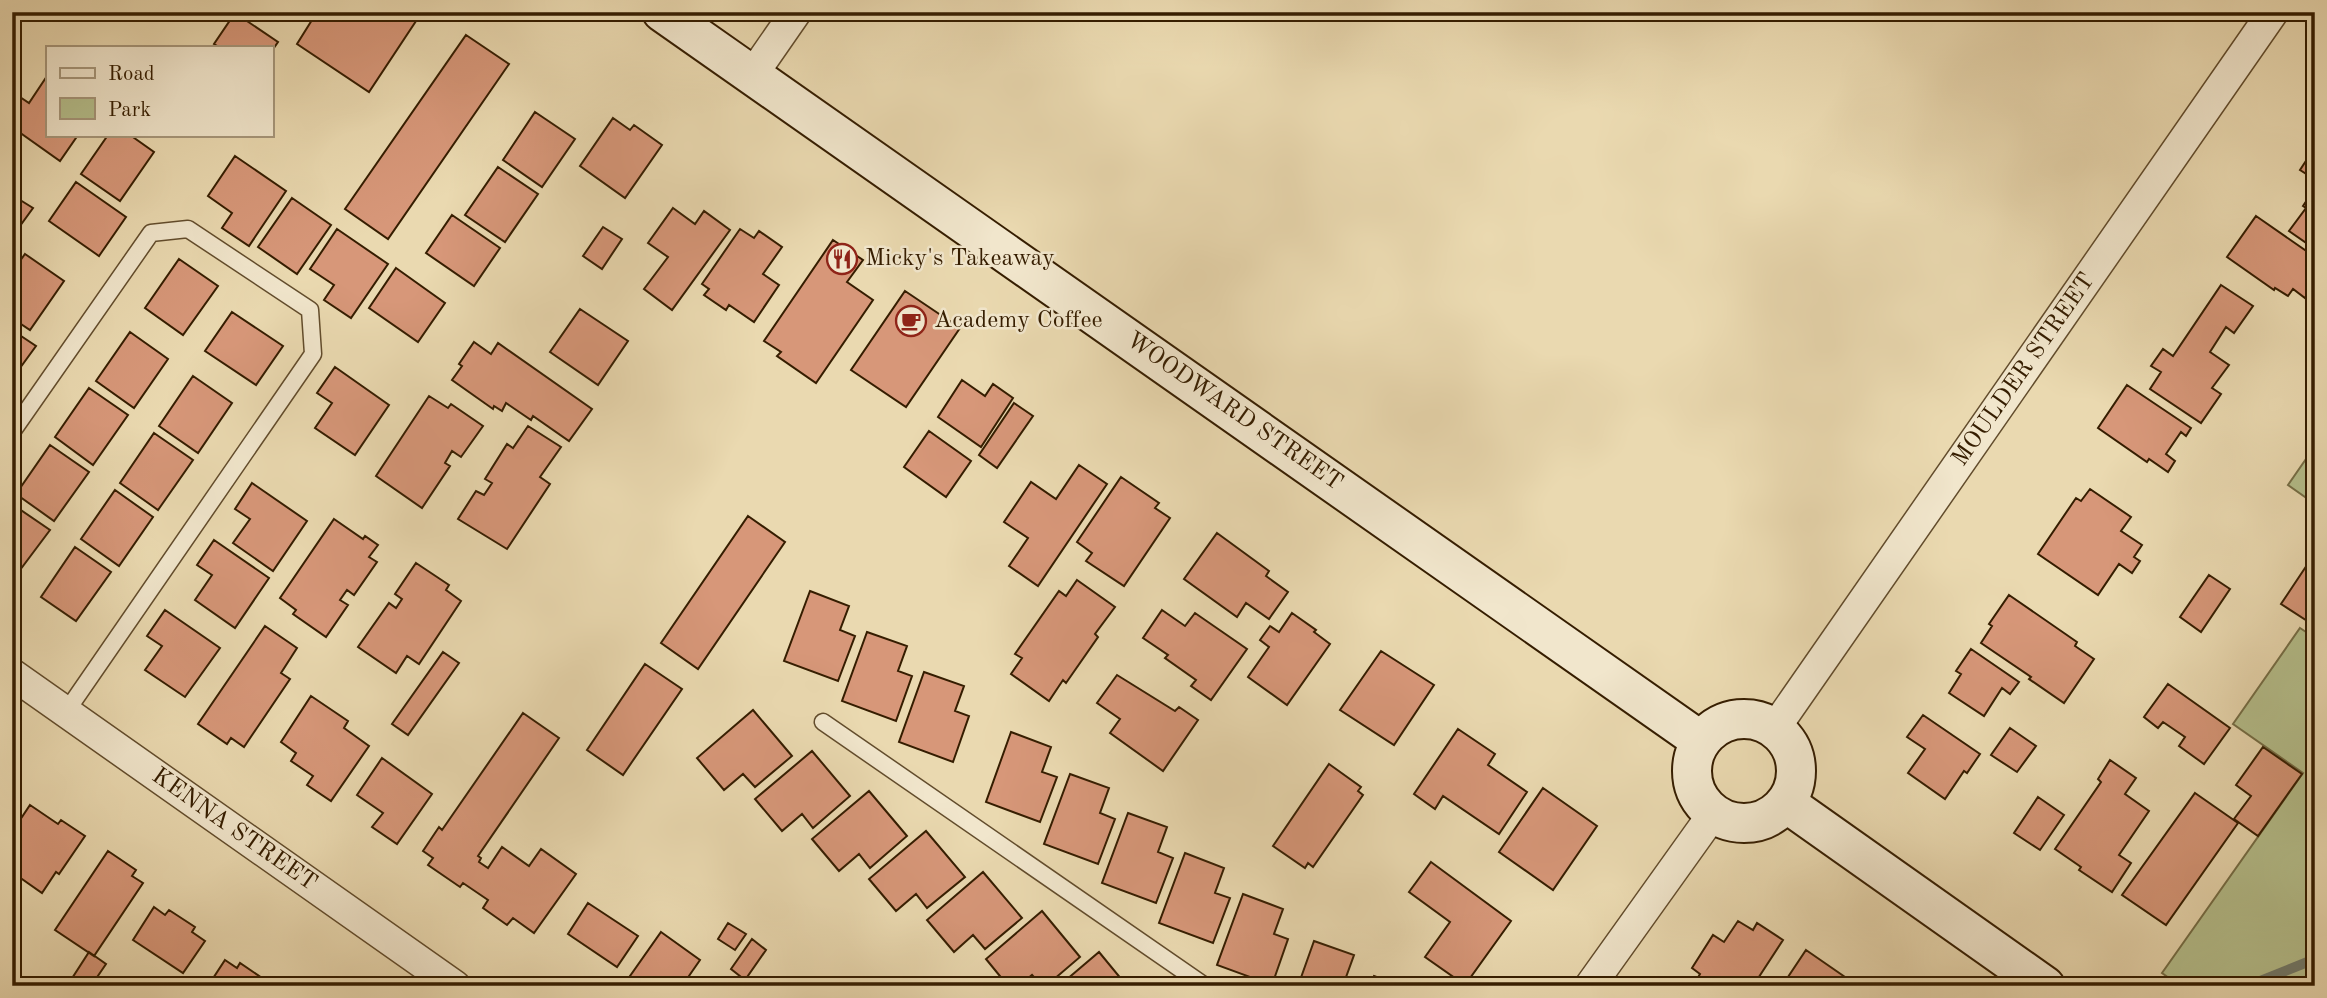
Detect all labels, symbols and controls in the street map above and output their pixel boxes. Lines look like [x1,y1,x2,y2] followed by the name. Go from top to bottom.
[46,46,273,136] legend
[108,64,155,85] text: Road
[108,100,151,121] text: Park
[825,242,859,276] restaurant icon: Micky's Takeaway
[865,247,1055,271] place label: Micky's Takeaway
[1948,269,2100,471] street label: MOULDER STREET
[894,304,928,338] cafe icon: Academy Coffee
[934,309,1103,333] place label: Academy Coffee
[1121,328,1347,496] street label: WOODWARD STREET
[147,764,321,896] street label: KENNA STREET

